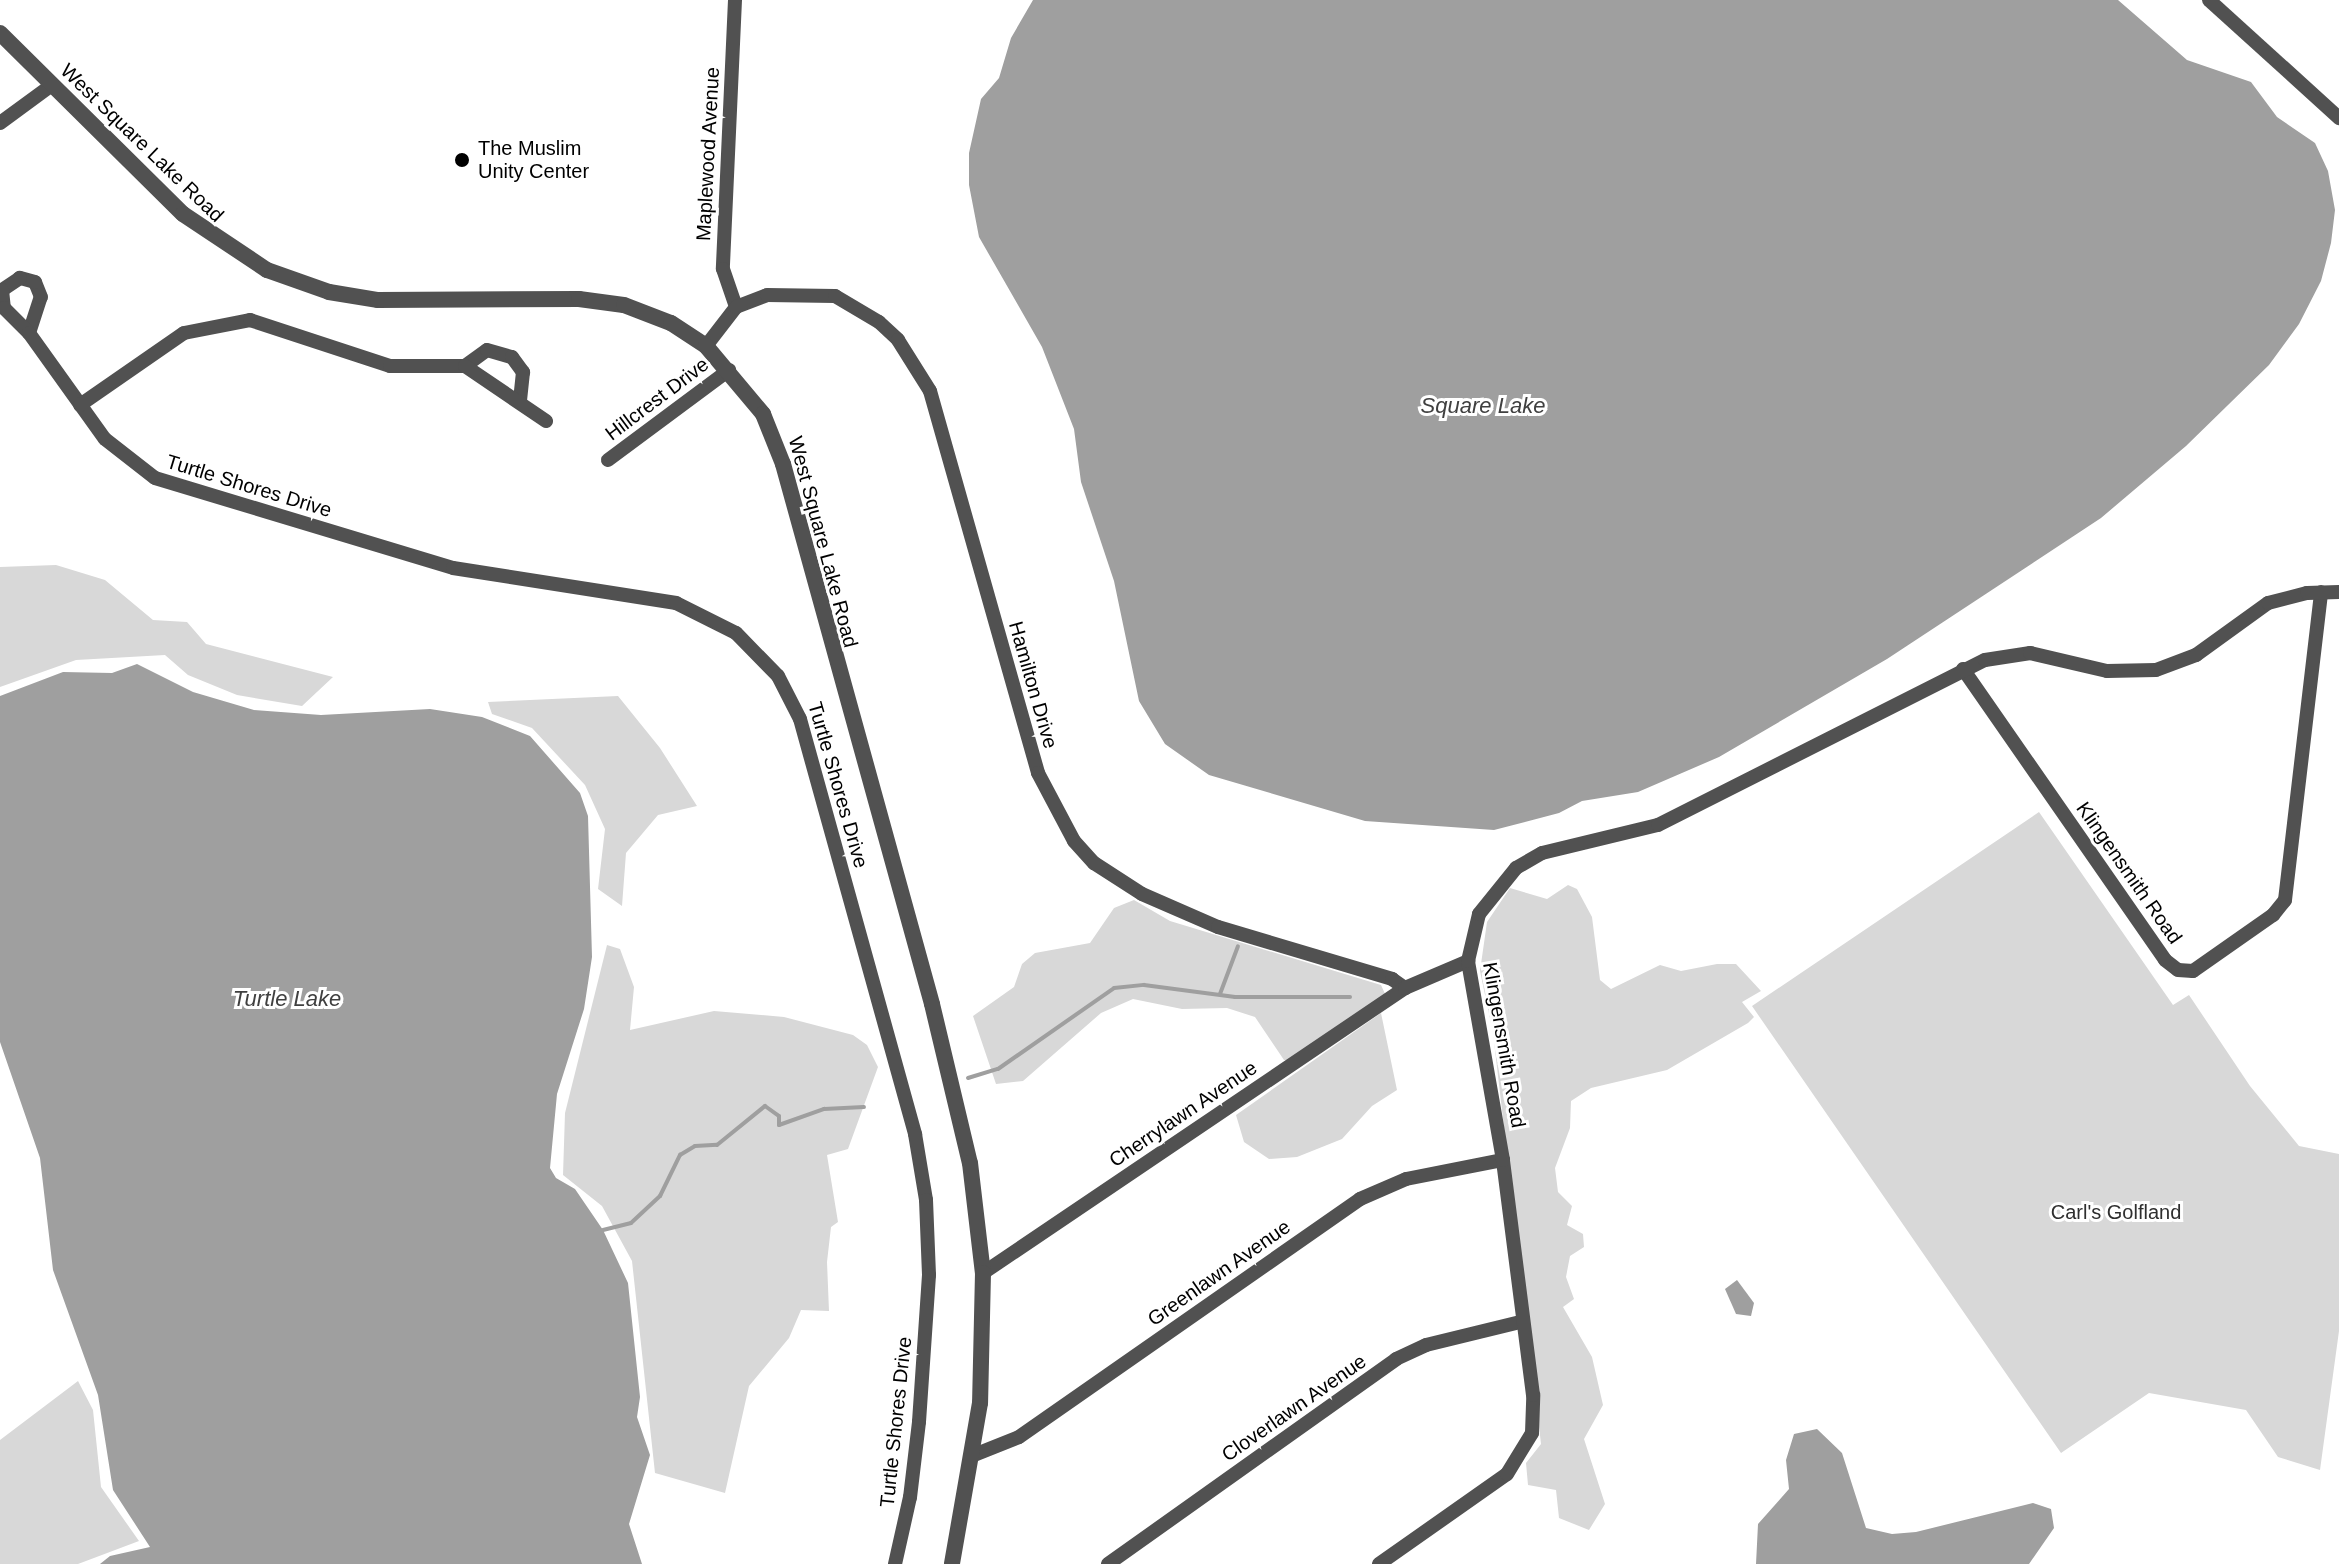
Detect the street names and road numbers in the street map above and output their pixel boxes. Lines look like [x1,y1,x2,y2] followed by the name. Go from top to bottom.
[55,59,229,227] street label: West Square Lake Road
[691,66,725,242] street label: Maplewood Avenue
[601,352,713,446] street label: Hillcrest Drive
[783,434,863,650] street label: West Square Lake Road
[163,449,335,523] street label: Turtle Shores Drive
[1003,619,1063,751] street label: Hamilton Drive
[803,699,873,871] street label: Turtle Shores Drive
[2071,797,2187,949] street label: Klingensmith Road
[1478,960,1530,1130] street label: Klingensmith Road
[1104,1055,1262,1173] street label: Cherrylawn Avenue
[1143,1214,1295,1332] street label: Greenlawn Avenue
[875,1335,917,1509] street label: Turtle Shores Drive
[1217,1349,1371,1467] street label: Cloverlawn Avenue

